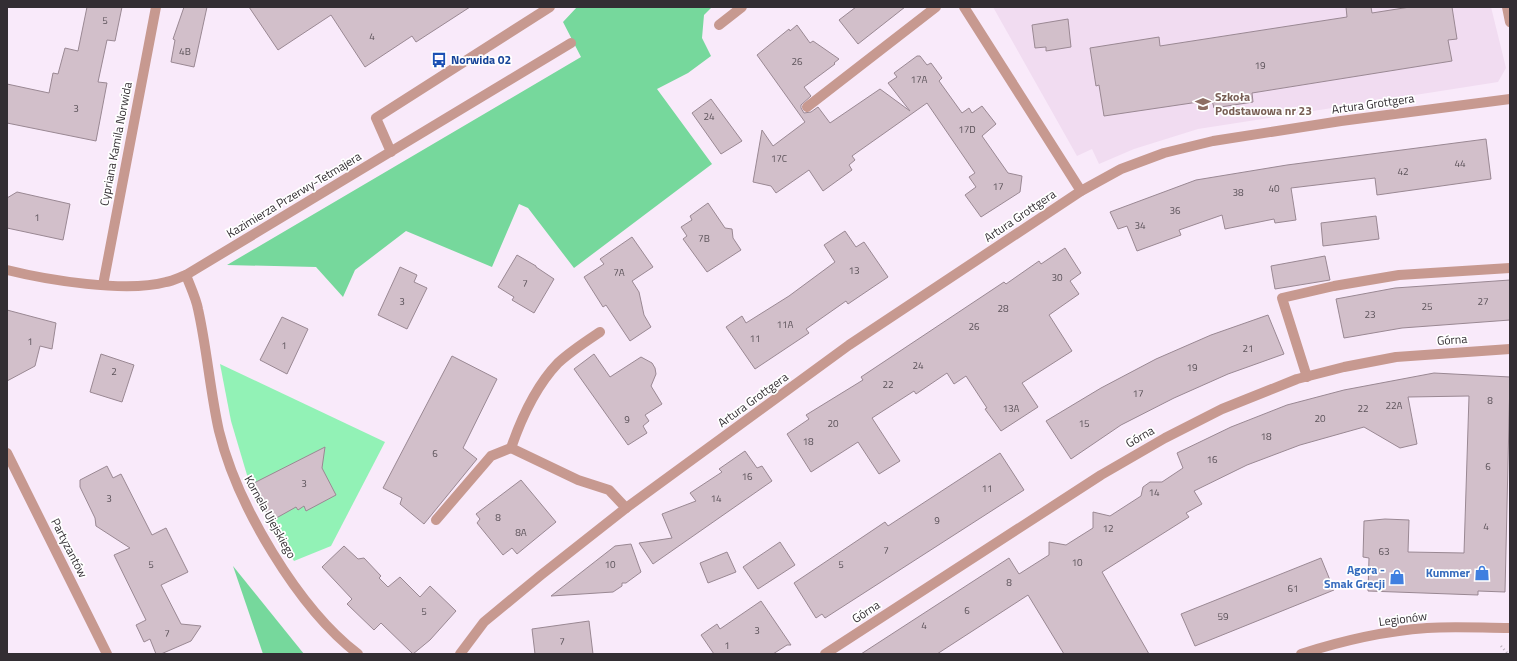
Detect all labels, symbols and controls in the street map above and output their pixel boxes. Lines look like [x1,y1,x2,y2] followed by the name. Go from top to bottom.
[102,13,108,28] house number: 5
[369,29,375,44] house number: 4
[179,44,191,59] house number: 4B
[451,50,511,69] place label: Norwida 02
[430,51,448,69] bus stop icon: Norwida 02
[791,54,803,69] house number: 26
[1254,58,1266,73] house number: 19
[910,72,928,87] house number: 17A
[94,80,137,208] street label: Cypriana Kamila Norwida
[1215,87,1312,120] place label: Szkoła Podstawowa nr 23
[1330,88,1415,119] street label: Artura Grottgera
[1194,95,1212,113] school or university icon: Szkoła Podstawowa nr 23
[73,101,79,116] house number: 3
[703,109,715,124] house number: 24
[958,122,976,137] house number: 17D
[223,147,365,242] street label: Kazimierza Przerwy-Tetmajera
[771,151,788,166] house number: 17C
[1454,156,1466,171] house number: 44
[1397,164,1409,179] house number: 42
[992,179,1004,194] house number: 17
[1268,181,1280,196] house number: 40
[980,184,1060,247] street label: Artura Grottgera
[1232,185,1244,200] house number: 38
[1169,203,1181,218] house number: 36
[34,210,40,225] house number: 1
[1134,218,1146,233] house number: 34
[698,231,710,246] house number: 7B
[848,263,860,278] house number: 13
[613,265,625,280] house number: 7A
[1051,270,1063,285] house number: 30
[522,276,528,291] house number: 7
[399,294,405,309] house number: 3
[1477,294,1489,309] house number: 27
[1421,299,1433,314] house number: 25
[997,301,1009,316] house number: 28
[1364,307,1376,322] house number: 23
[776,317,794,332] house number: 11A
[968,319,980,334] house number: 26
[1436,329,1468,350] street label: Górna
[749,331,761,346] house number: 11
[27,334,33,349] house number: 1
[281,338,287,353] house number: 1
[1242,341,1254,356] house number: 21
[912,358,924,373] house number: 24
[1186,360,1198,375] house number: 19
[111,364,117,379] house number: 2
[713,367,792,432] street label: Artura Grottgera
[882,377,894,392] house number: 22
[1132,386,1144,401] house number: 17
[1487,393,1493,408] house number: 8
[1385,398,1403,413] house number: 22A
[1002,401,1020,416] house number: 13A
[1357,401,1369,416] house number: 22
[1314,411,1326,426] house number: 20
[624,412,630,427] house number: 9
[827,416,839,431] house number: 20
[1078,416,1090,431] house number: 15
[1122,421,1158,452] street label: Górna
[1260,429,1272,444] house number: 18
[802,434,814,449] house number: 18
[432,446,438,461] house number: 6
[1206,452,1218,467] house number: 16
[1485,459,1491,474] house number: 6
[741,469,753,484] house number: 16
[240,472,301,562] street label: Kornela Ujejskiego
[301,476,307,491] house number: 3
[981,481,993,496] house number: 11
[1148,485,1160,500] house number: 14
[106,491,112,506] house number: 3
[710,491,722,506] house number: 14
[495,510,501,525] house number: 8
[934,513,940,528] house number: 9
[46,515,93,581] street label: Partyzantów
[1483,519,1489,534] house number: 4
[1102,521,1114,536] house number: 12
[515,525,527,540] house number: 8A
[883,543,889,558] house number: 7
[1378,544,1390,559] house number: 63
[1071,555,1083,570] house number: 10
[148,557,154,572] house number: 5
[604,557,616,572] house number: 10
[838,557,844,572] house number: 5
[1324,560,1385,593] place label: Agora - Smak Grecji
[1426,563,1471,582] place label: Kummer
[1473,564,1491,582] shop icon: Kummer
[1388,568,1406,586] shop icon: Agora - Smak Grecji
[1006,575,1012,590] house number: 8
[1287,581,1299,596] house number: 61
[848,595,884,628] street label: Górna
[964,603,970,618] house number: 6
[421,604,427,619] house number: 5
[1378,606,1428,631] street label: Legionów
[1217,609,1229,624] house number: 59
[921,618,927,633] house number: 4
[754,623,760,638] house number: 3
[164,626,170,641] house number: 7
[559,634,565,649] house number: 7
[724,638,730,653] house number: 1

